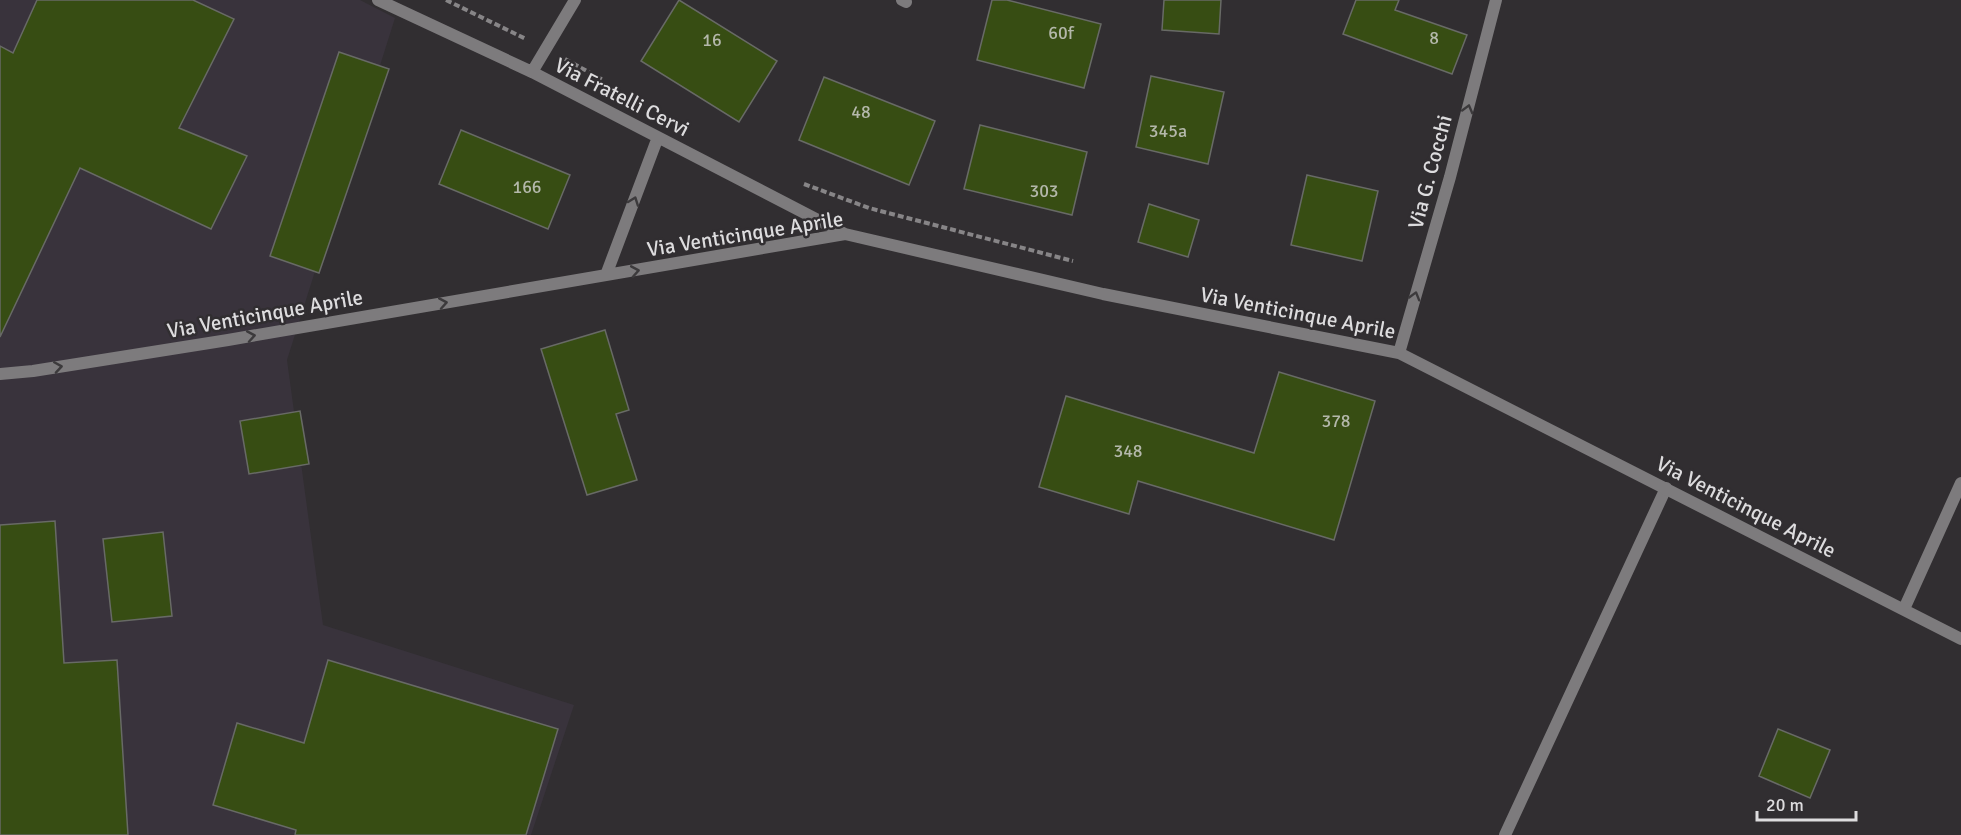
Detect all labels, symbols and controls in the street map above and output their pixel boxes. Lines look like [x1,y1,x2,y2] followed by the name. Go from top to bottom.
[1048,22,1075,44] house number: 60f
[1429,27,1439,49] house number: 8
[702,29,722,51] house number: 16
[550,52,694,142] street label: Via Fratelli Cervi
[851,101,871,123] house number: 48
[1460,104,1473,114] one-way arrow
[1402,112,1458,232] street label: Via G. Cocchi
[1149,120,1187,142] house number: 345a
[512,176,542,198] house number: 166
[1029,180,1059,202] house number: 303
[626,196,639,207] one-way arrow
[645,206,845,262] street label: Via Venticinque Aprile
[630,265,640,277] one-way arrow
[1198,281,1398,345] street label: Via Venticinque Aprile
[165,284,365,344] street label: Via Venticinque Aprile
[1408,291,1420,302] one-way arrow
[438,298,447,310] one-way arrow
[246,331,255,343] one-way arrow
[53,362,63,374] one-way arrow
[1321,410,1351,432] house number: 378
[1113,440,1143,462] house number: 348
[1652,450,1840,564] street label: Via Venticinque Aprile
[1757,784,1856,822] scale bar
[1766,794,1804,816] text: 20 m

